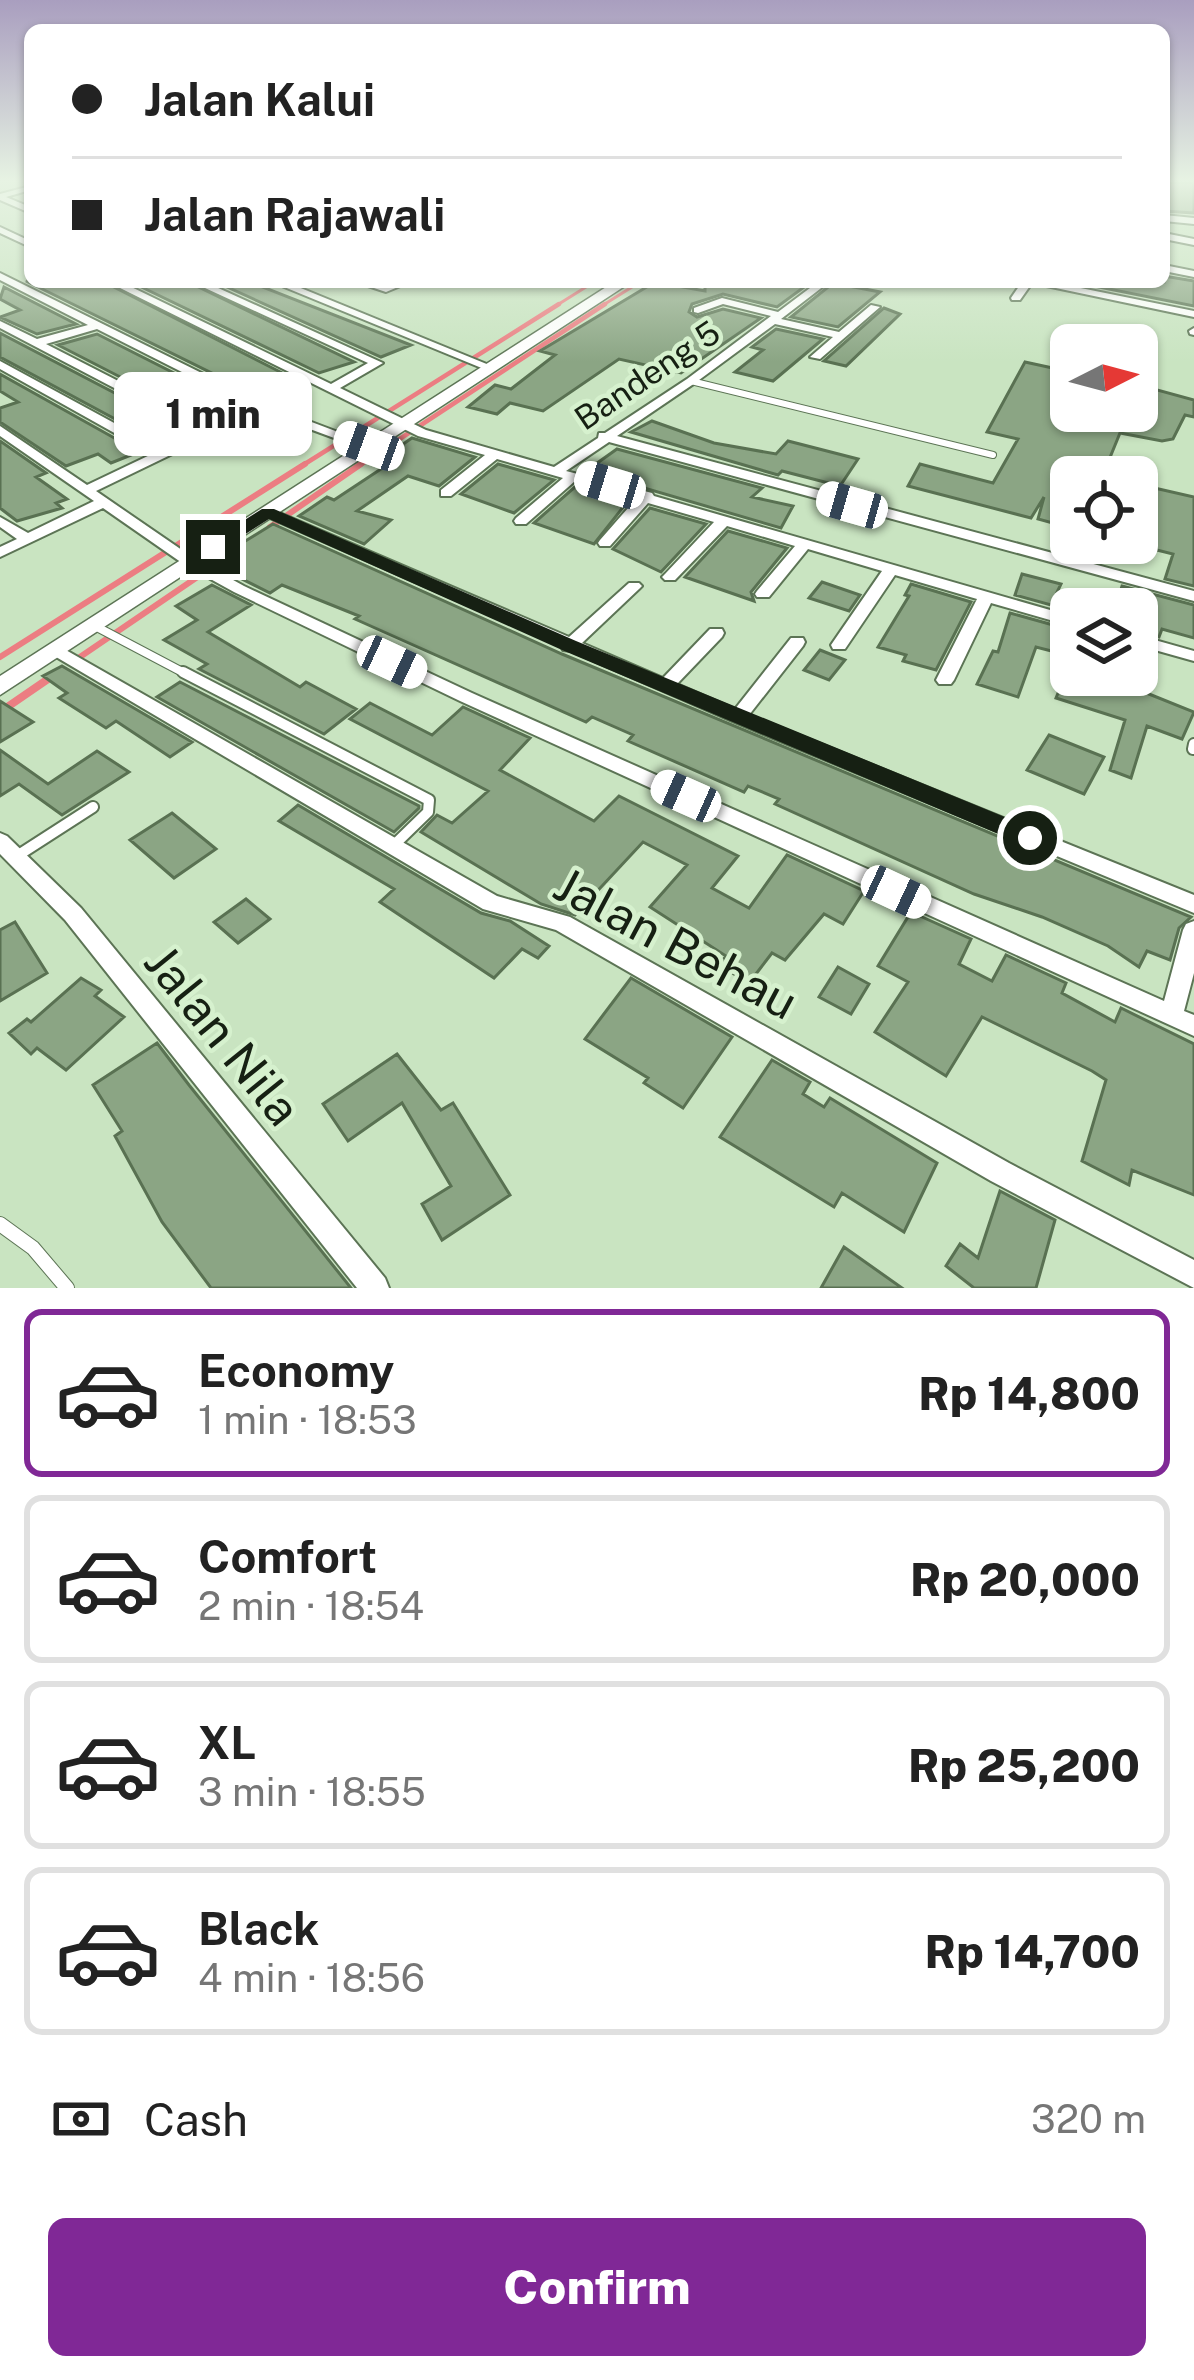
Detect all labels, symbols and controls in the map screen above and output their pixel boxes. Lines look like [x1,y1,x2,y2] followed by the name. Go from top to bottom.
[144,73,375,126] text: Jalan Kalui
[144,188,445,241] text: Jalan Rajawali
[567,313,727,437] street label: Bandeng 5
[1050,324,1158,432] north arrow
[1050,324,1158,696] map controls
[114,373,312,457] callout: 1 min
[165,391,261,437] text: 1 min
[329,417,409,475] car
[1050,456,1158,564] button: locate
[570,457,650,513] car
[812,478,892,532] car
[186,520,240,574] route end
[1050,588,1158,696] button: layers
[352,630,432,694] car
[646,765,726,827] car
[1003,811,1057,865] route start
[545,855,807,1031] street label: Jalan Behau
[856,860,936,924] car
[133,934,313,1136] street label: Jalan Nila
[54,1339,162,1447] icon: car
[198,1344,394,1397] text: Economy
[918,1367,1140,1420] text: Rp 14,800
[198,1397,417,1443] text: 1 min · 18:53
[54,1525,162,1633] icon: car
[198,1530,377,1583] text: Comfort
[910,1553,1140,1606] text: Rp 20,000
[198,1583,424,1629] text: 2 min · 18:54
[54,1711,162,1819] icon: car
[198,1716,256,1769] text: XL
[908,1739,1140,1792] text: Rp 25,200
[198,1769,426,1815] text: 3 min · 18:55
[54,1897,162,2005] icon: car
[198,1902,319,1955] text: Black
[925,1925,1140,1978] text: Rp 14,700
[198,1955,425,2001] text: 4 min · 18:56
[48,2086,114,2152] icon: cash
[144,2093,248,2146] text: Cash
[1031,2096,1146,2142] text: 320 m
[48,2218,1146,2356] button: Confirm

